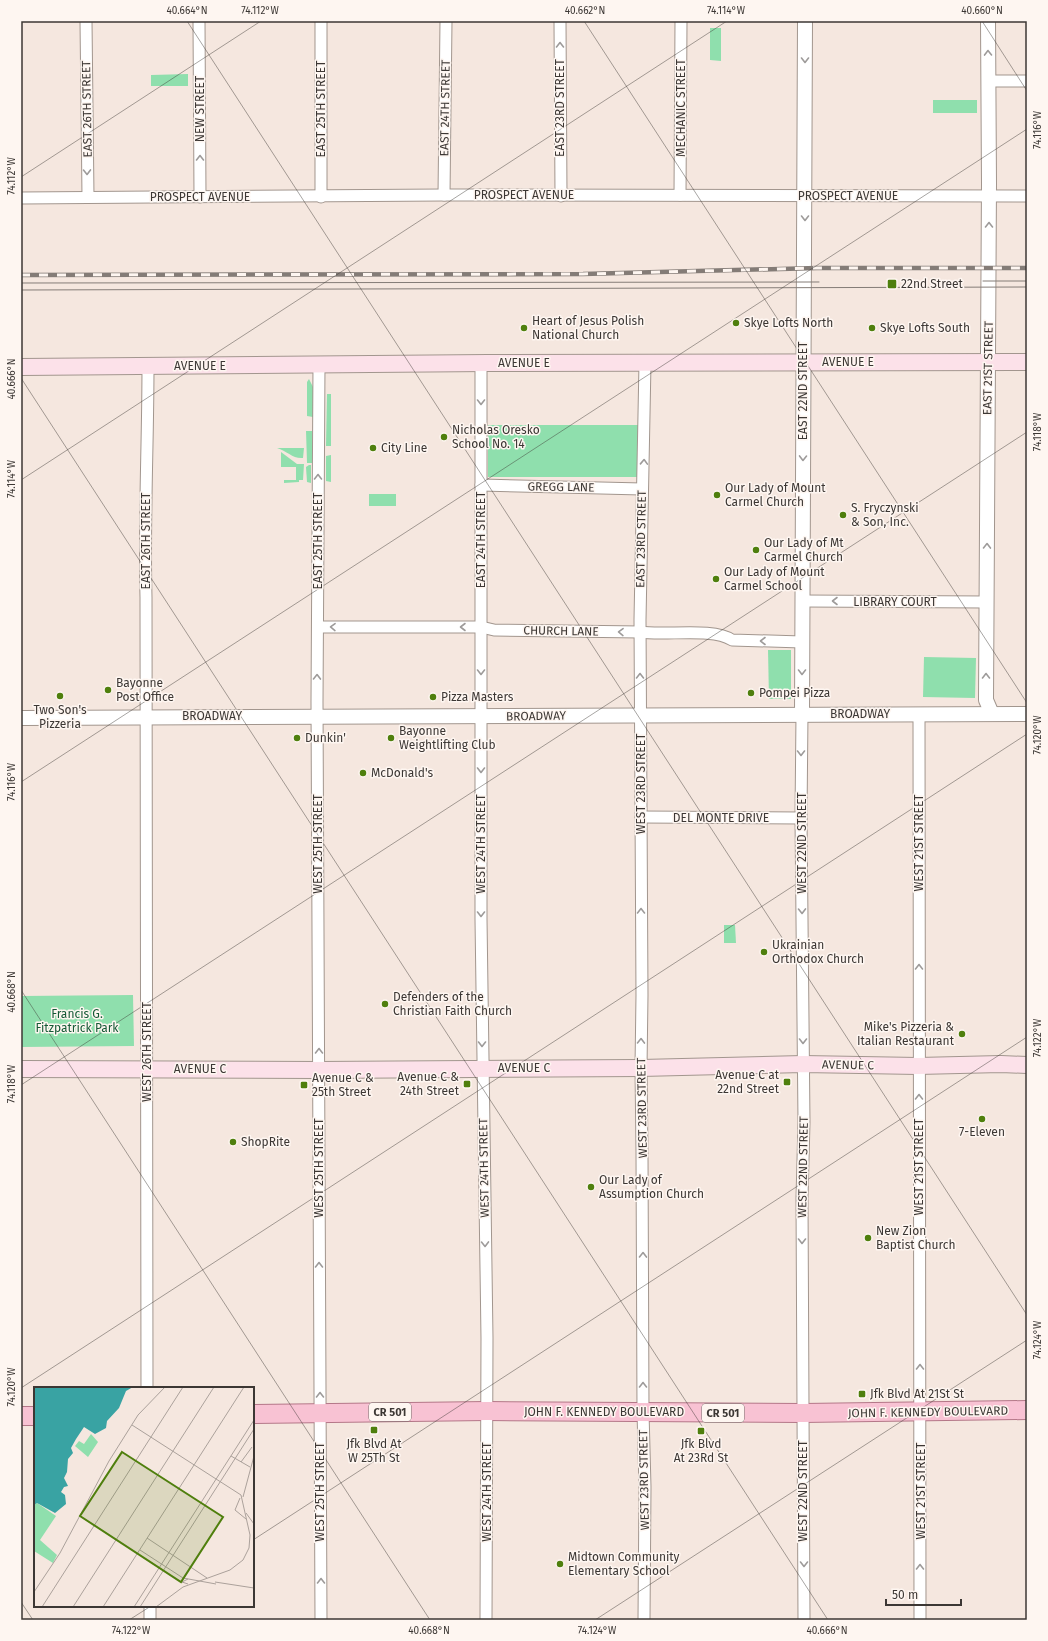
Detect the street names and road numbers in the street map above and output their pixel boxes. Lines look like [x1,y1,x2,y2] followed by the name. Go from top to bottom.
[553,58,567,157] street label: EAST 23RD STREET
[674,58,688,157] street label: MECHANIC STREET
[437,59,453,156] street label: EAST 24TH STREET
[79,60,95,158] street label: EAST 26TH STREET
[314,60,328,157] street label: EAST 25TH STREET
[193,75,207,142] street label: NEW STREET
[474,188,574,202] street label: PROSPECT AVENUE
[798,189,898,203] street label: PROSPECT AVENUE
[150,190,250,204] street label: PROSPECT AVENUE
[980,320,996,415] street label: EAST 21ST STREET
[796,341,810,440] street label: EAST 22ND STREET
[822,355,874,369] street label: AVENUE E
[498,356,550,370] street label: AVENUE E
[174,359,226,373] street label: AVENUE E
[527,479,595,495] street label: GREGG LANE
[633,489,649,588] street label: EAST 23RD STREET
[474,491,488,588] street label: EAST 24TH STREET
[139,492,153,590] street label: EAST 26TH STREET
[311,492,325,589] street label: EAST 25TH STREET
[853,595,938,609] street label: LIBRARY COURT
[523,623,599,639] street label: CHURCH LANE
[830,707,890,721] street label: BROADWAY
[506,708,567,724] street label: BROADWAY
[182,709,242,723] street label: BROADWAY
[634,733,648,834] street label: WEST 23RD STREET
[795,791,809,894] street label: WEST 22ND STREET
[311,793,325,894] street label: WEST 25TH STREET
[474,793,488,894] street label: WEST 24TH STREET
[912,794,926,892] street label: WEST 21ST STREET
[673,811,769,825] street label: DEL MONTE DRIVE
[140,1001,154,1102] street label: WEST 26TH STREET
[634,1057,650,1158] street label: WEST 23RD STREET
[822,1058,875,1072] street label: AVENUE C
[498,1061,550,1075] street label: AVENUE C
[174,1062,226,1076] street label: AVENUE C
[795,1115,811,1218] street label: WEST 22ND STREET
[312,1117,326,1218] street label: WEST 25TH STREET
[476,1117,492,1218] street label: WEST 24TH STREET
[912,1118,926,1216] street label: WEST 21ST STREET
[369,1403,411,1421] road number: CR 501
[702,1404,744,1422] road number: CR 501
[848,1404,1008,1420] street label: JOHN F. KENNEDY BOULEVARD
[524,1405,684,1419] street label: JOHN F. KENNEDY BOULEVARD
[636,1429,652,1530] street label: WEST 23RD STREET
[796,1439,810,1542] street label: WEST 22ND STREET
[313,1441,327,1542] street label: WEST 25TH STREET
[480,1441,494,1542] street label: WEST 24TH STREET
[914,1442,928,1540] street label: WEST 21ST STREET

